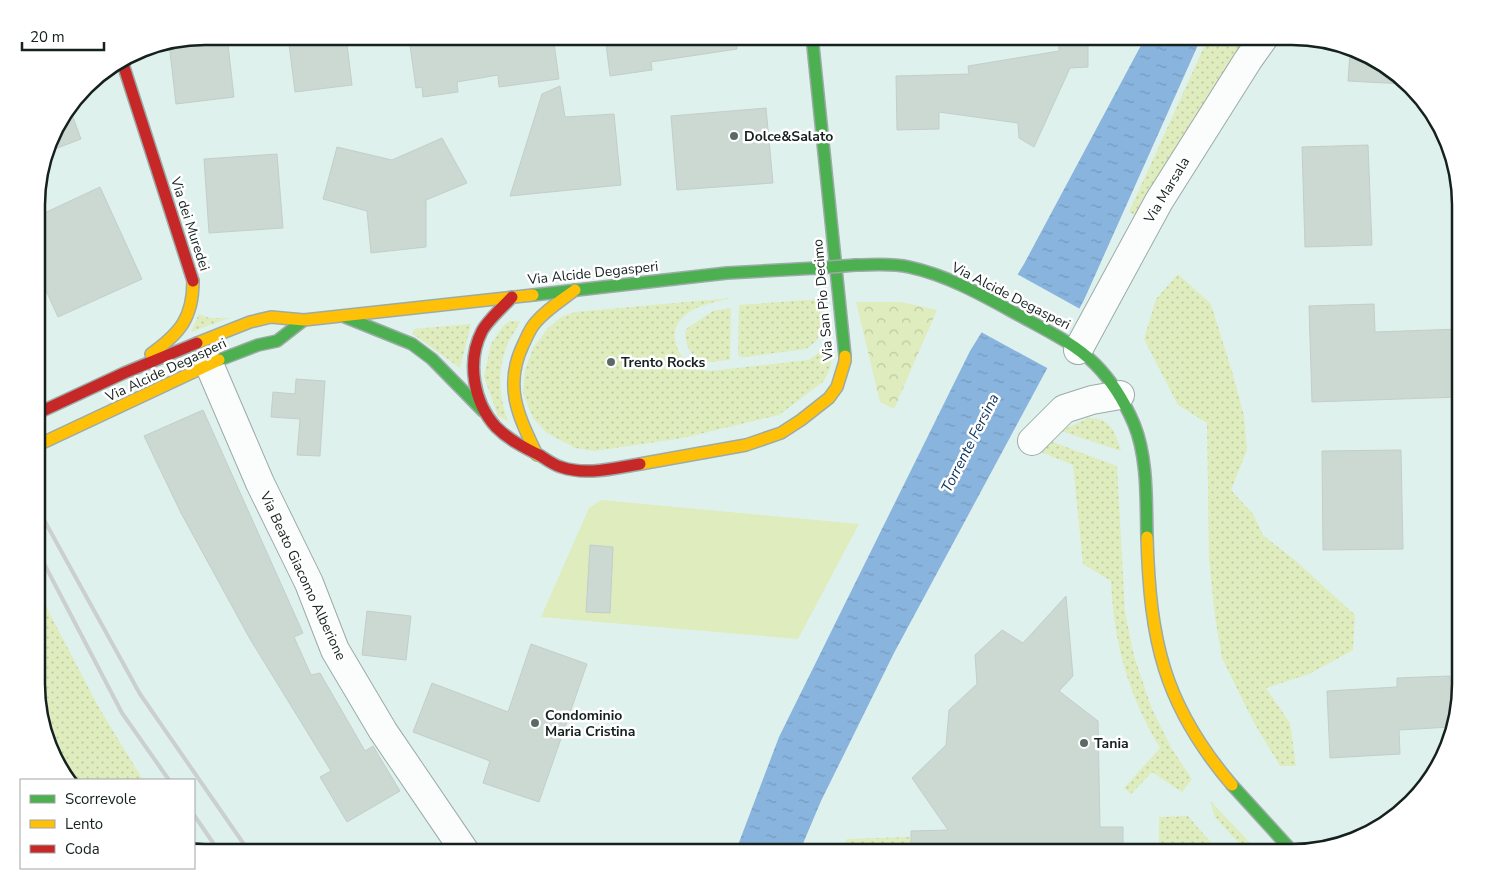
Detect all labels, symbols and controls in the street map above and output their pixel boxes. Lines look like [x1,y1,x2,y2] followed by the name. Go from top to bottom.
[22,20,105,52] scale bar
[30,27,65,47] text: 20 m
[744,127,833,146] place label: Dolce&Salato
[728,130,740,142] marker: Dolce&Salato
[1139,153,1194,227] street label: Via Marsala
[166,174,214,273] street label: Via dei Muredei
[808,238,838,363] street label: Via San Pio Decimo
[526,257,659,289] street label: Via Alcide Degasperi
[947,257,1074,334] street label: Via Alcide Degasperi
[102,334,229,407] street label: Via Alcide Degasperi
[621,353,705,372] place label: Trento Rocks
[605,356,617,368] marker: Trento Rocks
[936,390,1004,496] water label: Torrente Fersina
[255,488,351,663] street label: Via Beato Giacomo Alberione
[545,706,635,741] place label: Condominio Maria Cristina
[529,717,541,729] marker: Condominio Maria Cristina
[1094,734,1129,753] place label: Tania
[1078,737,1090,749] marker: Tania
[20,779,195,869] legend
[65,789,136,809] text: Scorrevole
[65,814,103,834] text: Lento
[65,839,100,859] text: Coda

